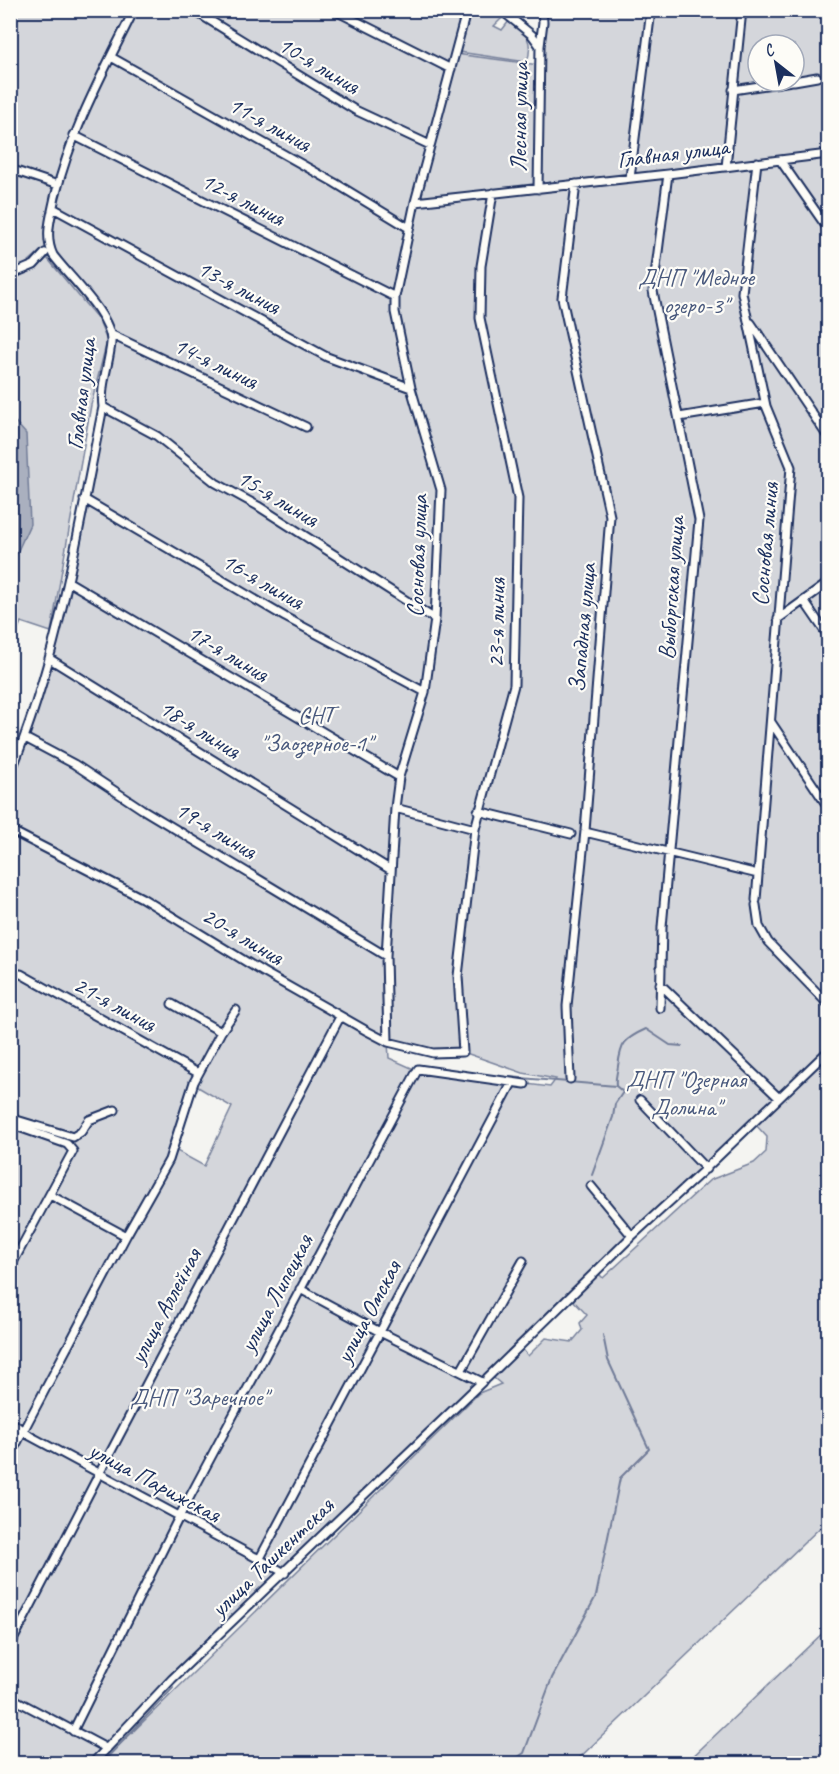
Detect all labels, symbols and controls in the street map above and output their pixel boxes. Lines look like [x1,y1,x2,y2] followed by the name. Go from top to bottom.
[273,29,366,102] street label: 10-я линия
[746,33,806,93] north arrow
[760,39,779,62] text: С
[503,60,535,172] street label: Лесная улица
[223,89,318,160] street label: 11-я линия
[616,131,733,175] street label: Главная улица
[196,165,291,233] street label: 12-я линия
[192,253,287,322] street label: 13-я линия
[638,262,756,321] park label: ДНП "Медное озеро-3"
[169,330,264,397] street label: 14-я линия
[59,334,103,451] street label: Главная улица
[232,462,325,535] street label: 15-я линия
[745,480,785,607] street label: Сосновая линия
[400,493,434,618] street label: Сосновая улица
[651,513,691,661] street label: Выборгская улица
[217,546,311,617] street label: 16-я линия
[561,561,603,694] street label: Западная улица
[480,576,512,668] street label: 23-я линия
[182,617,275,690] street label: 17-я линия
[154,692,247,766] street label: 18-я линия
[260,700,377,759] park label: СНТ "Заозерное-1"
[170,794,263,867] street label: 19-я линия
[197,900,290,973] street label: 20-я линия
[68,969,163,1040] street label: 21-я линия
[626,1064,748,1122] park label: ДНП "Озерная Долина"
[231,1228,320,1359] street label: улица Липецкая
[121,1242,208,1370] street label: улица Аллейная
[328,1254,408,1370] street label: улица Омская
[130,1382,273,1412] park label: ДНП "Заречное"
[82,1434,227,1530] street label: улица Парижская
[203,1490,341,1625] street label: улица Ташкентская

